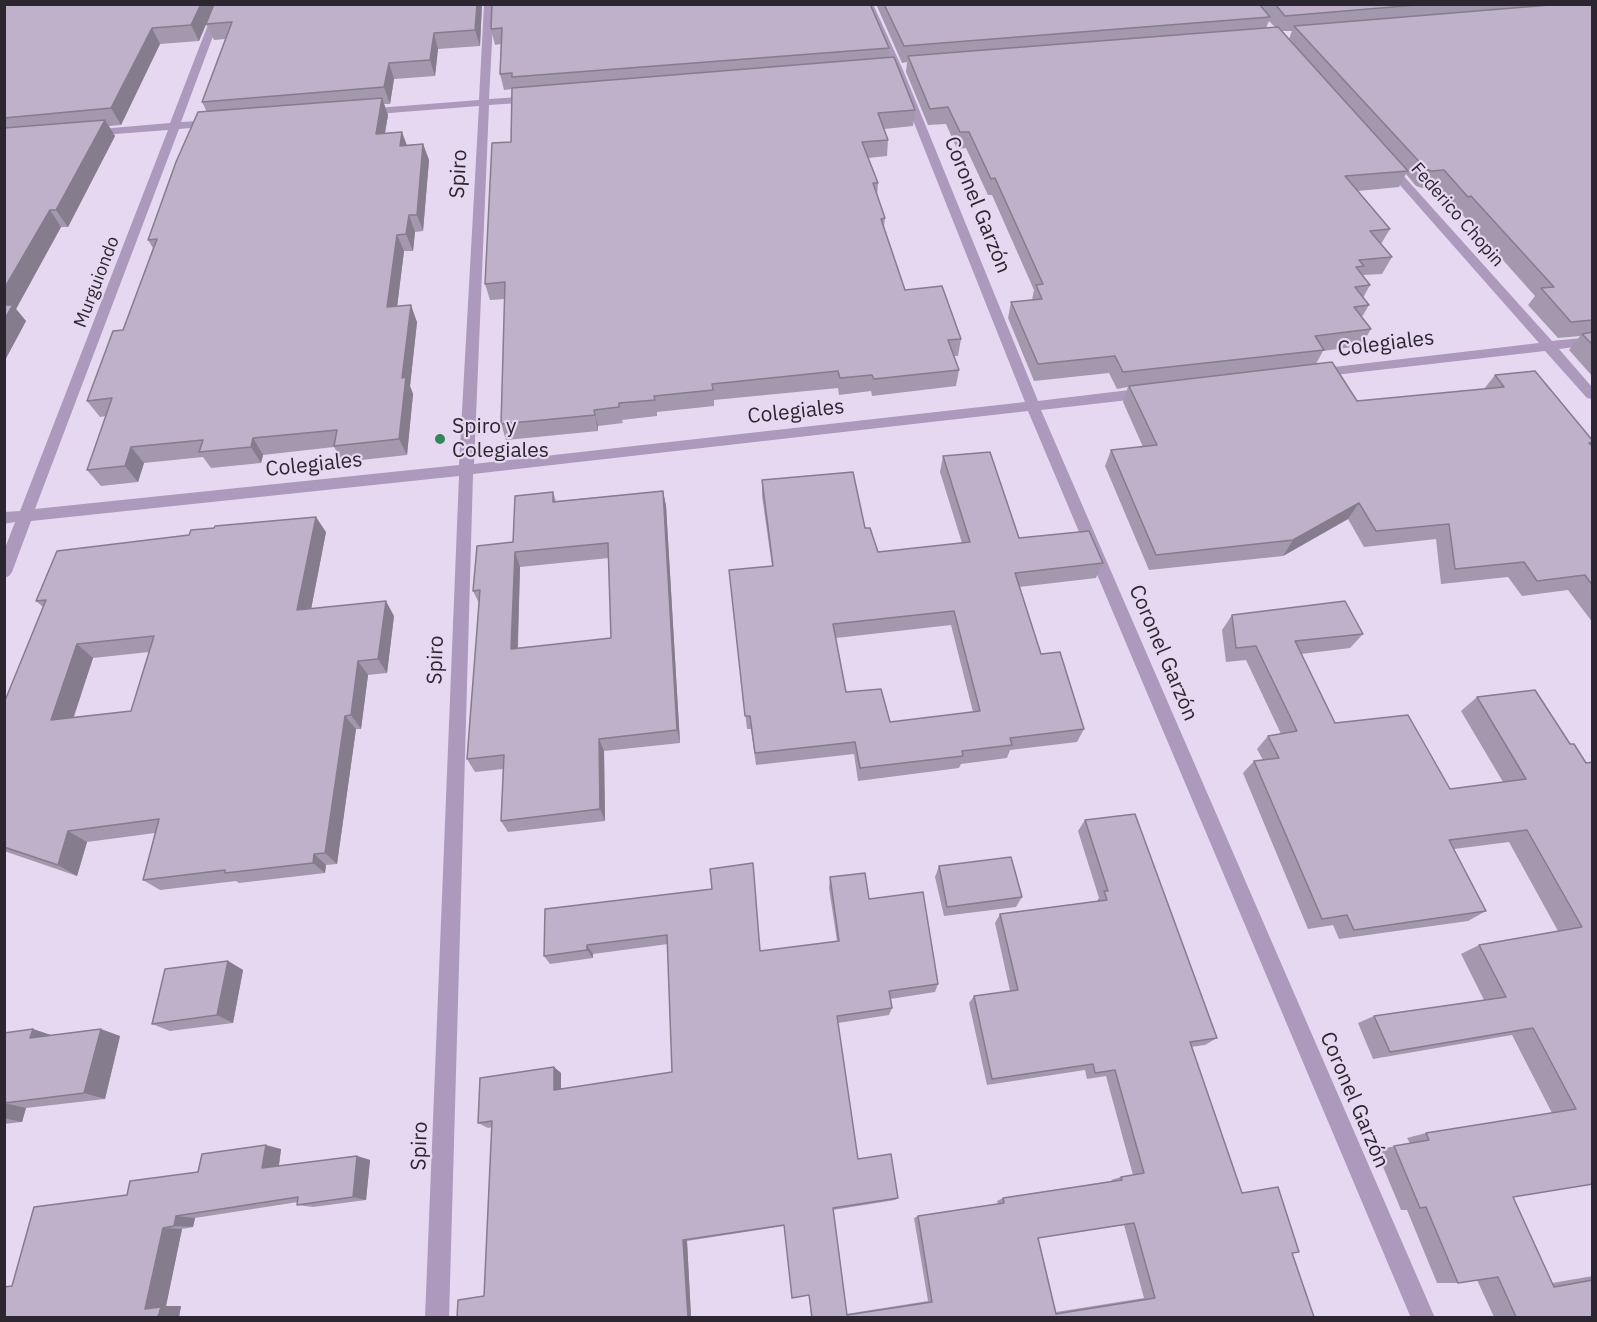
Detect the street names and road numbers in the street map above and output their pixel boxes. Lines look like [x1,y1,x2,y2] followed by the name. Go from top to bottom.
[938,133,1016,277] street label: Coronel Garzón
[445,149,473,199] street label: Spiro
[1406,159,1508,271] street label: Federico Chopin
[70,233,124,331] street label: Murguiondo
[1336,326,1436,362] street label: Colegiales
[746,394,846,430] street label: Colegiales
[264,447,364,483] street label: Colegiales
[1123,581,1203,725] street label: Coronel Garzón
[423,635,449,685] street label: Spiro
[1314,1028,1394,1172] street label: Coronel Garzón
[407,1121,433,1171] street label: Spiro

